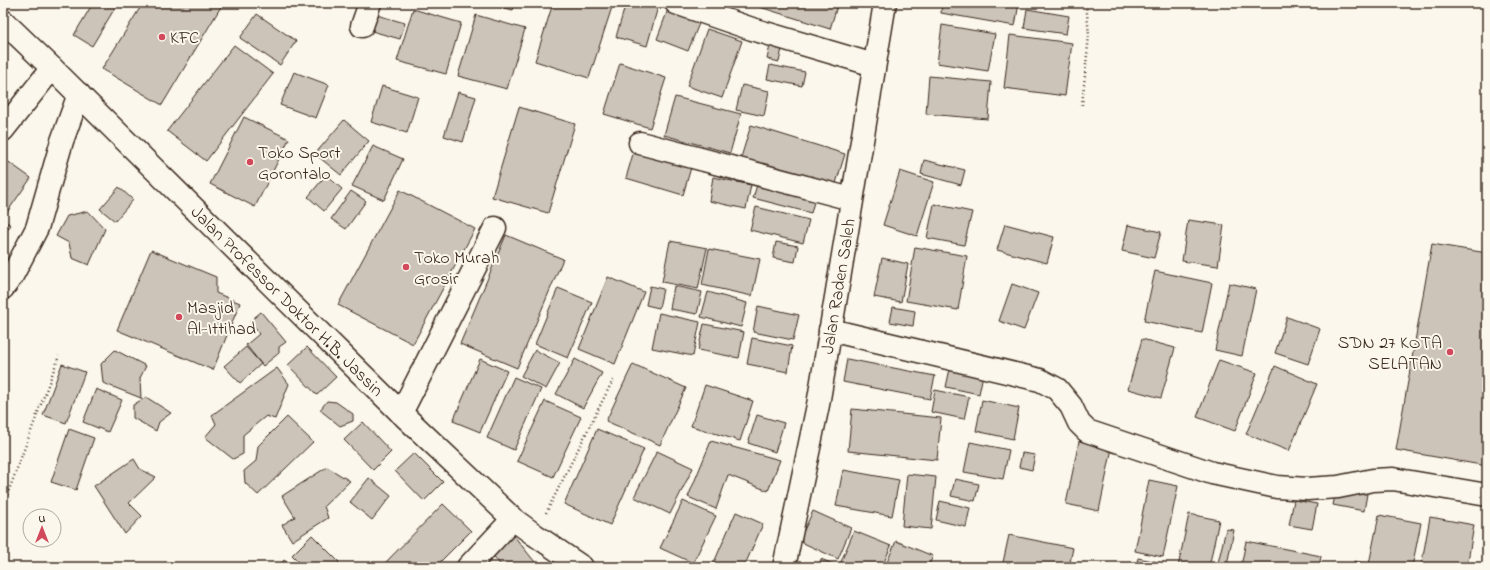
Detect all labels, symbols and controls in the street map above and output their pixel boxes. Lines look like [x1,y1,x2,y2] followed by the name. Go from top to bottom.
[170,26,199,52] place label: KFC
[157,32,167,42] marker: KFC
[258,141,341,188] place label: Toko Sport Gorontalo
[245,157,255,167] marker: Toko Sport Gorontalo
[184,201,389,404] street label: Jalan Professor Doktor H.B. Jassin
[816,217,864,356] street label: Jalan Raden Saleh
[414,246,499,293] place label: Toko Murah Grosir
[401,262,411,272] marker: Toko Murah Grosir
[187,296,256,343] place label: Masjid Al-Ittihad
[174,312,184,322] marker: Masjid Al-Ittihad
[1338,331,1442,378] place label: SDN 27 KOTA SELATAN
[1445,347,1455,357] marker: SDN 27 KOTA SELATAN
[22,508,62,548] north arrow
[39,511,46,527] text: U

